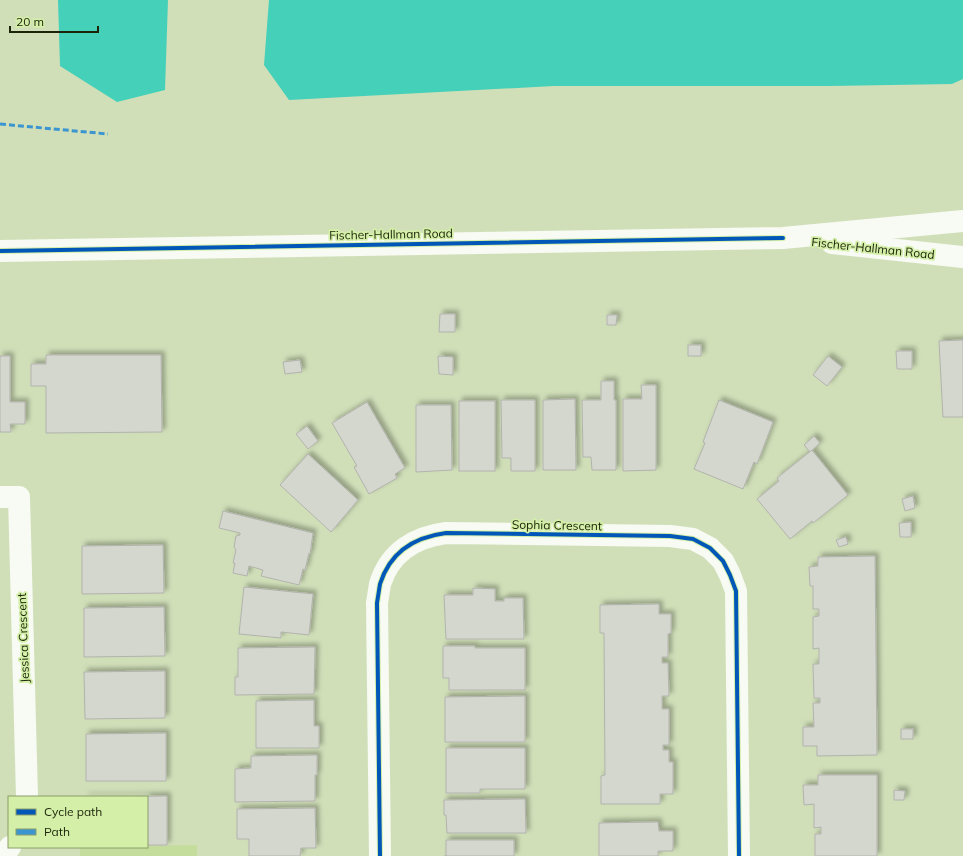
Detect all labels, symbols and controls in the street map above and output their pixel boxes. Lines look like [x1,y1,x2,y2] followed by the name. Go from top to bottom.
[10,8,98,34] scale bar
[16,14,44,29] text: 20 m
[329,225,453,243] street label: Fischer-Hallman Road
[811,234,935,262] street label: Fischer-Hallman Road
[512,517,602,533] street label: Sophia Crescent
[14,593,32,683] street label: Jessica Crescent
[8,796,148,848] legend
[44,804,102,819] text: Cycle path
[44,824,70,839] text: Path

